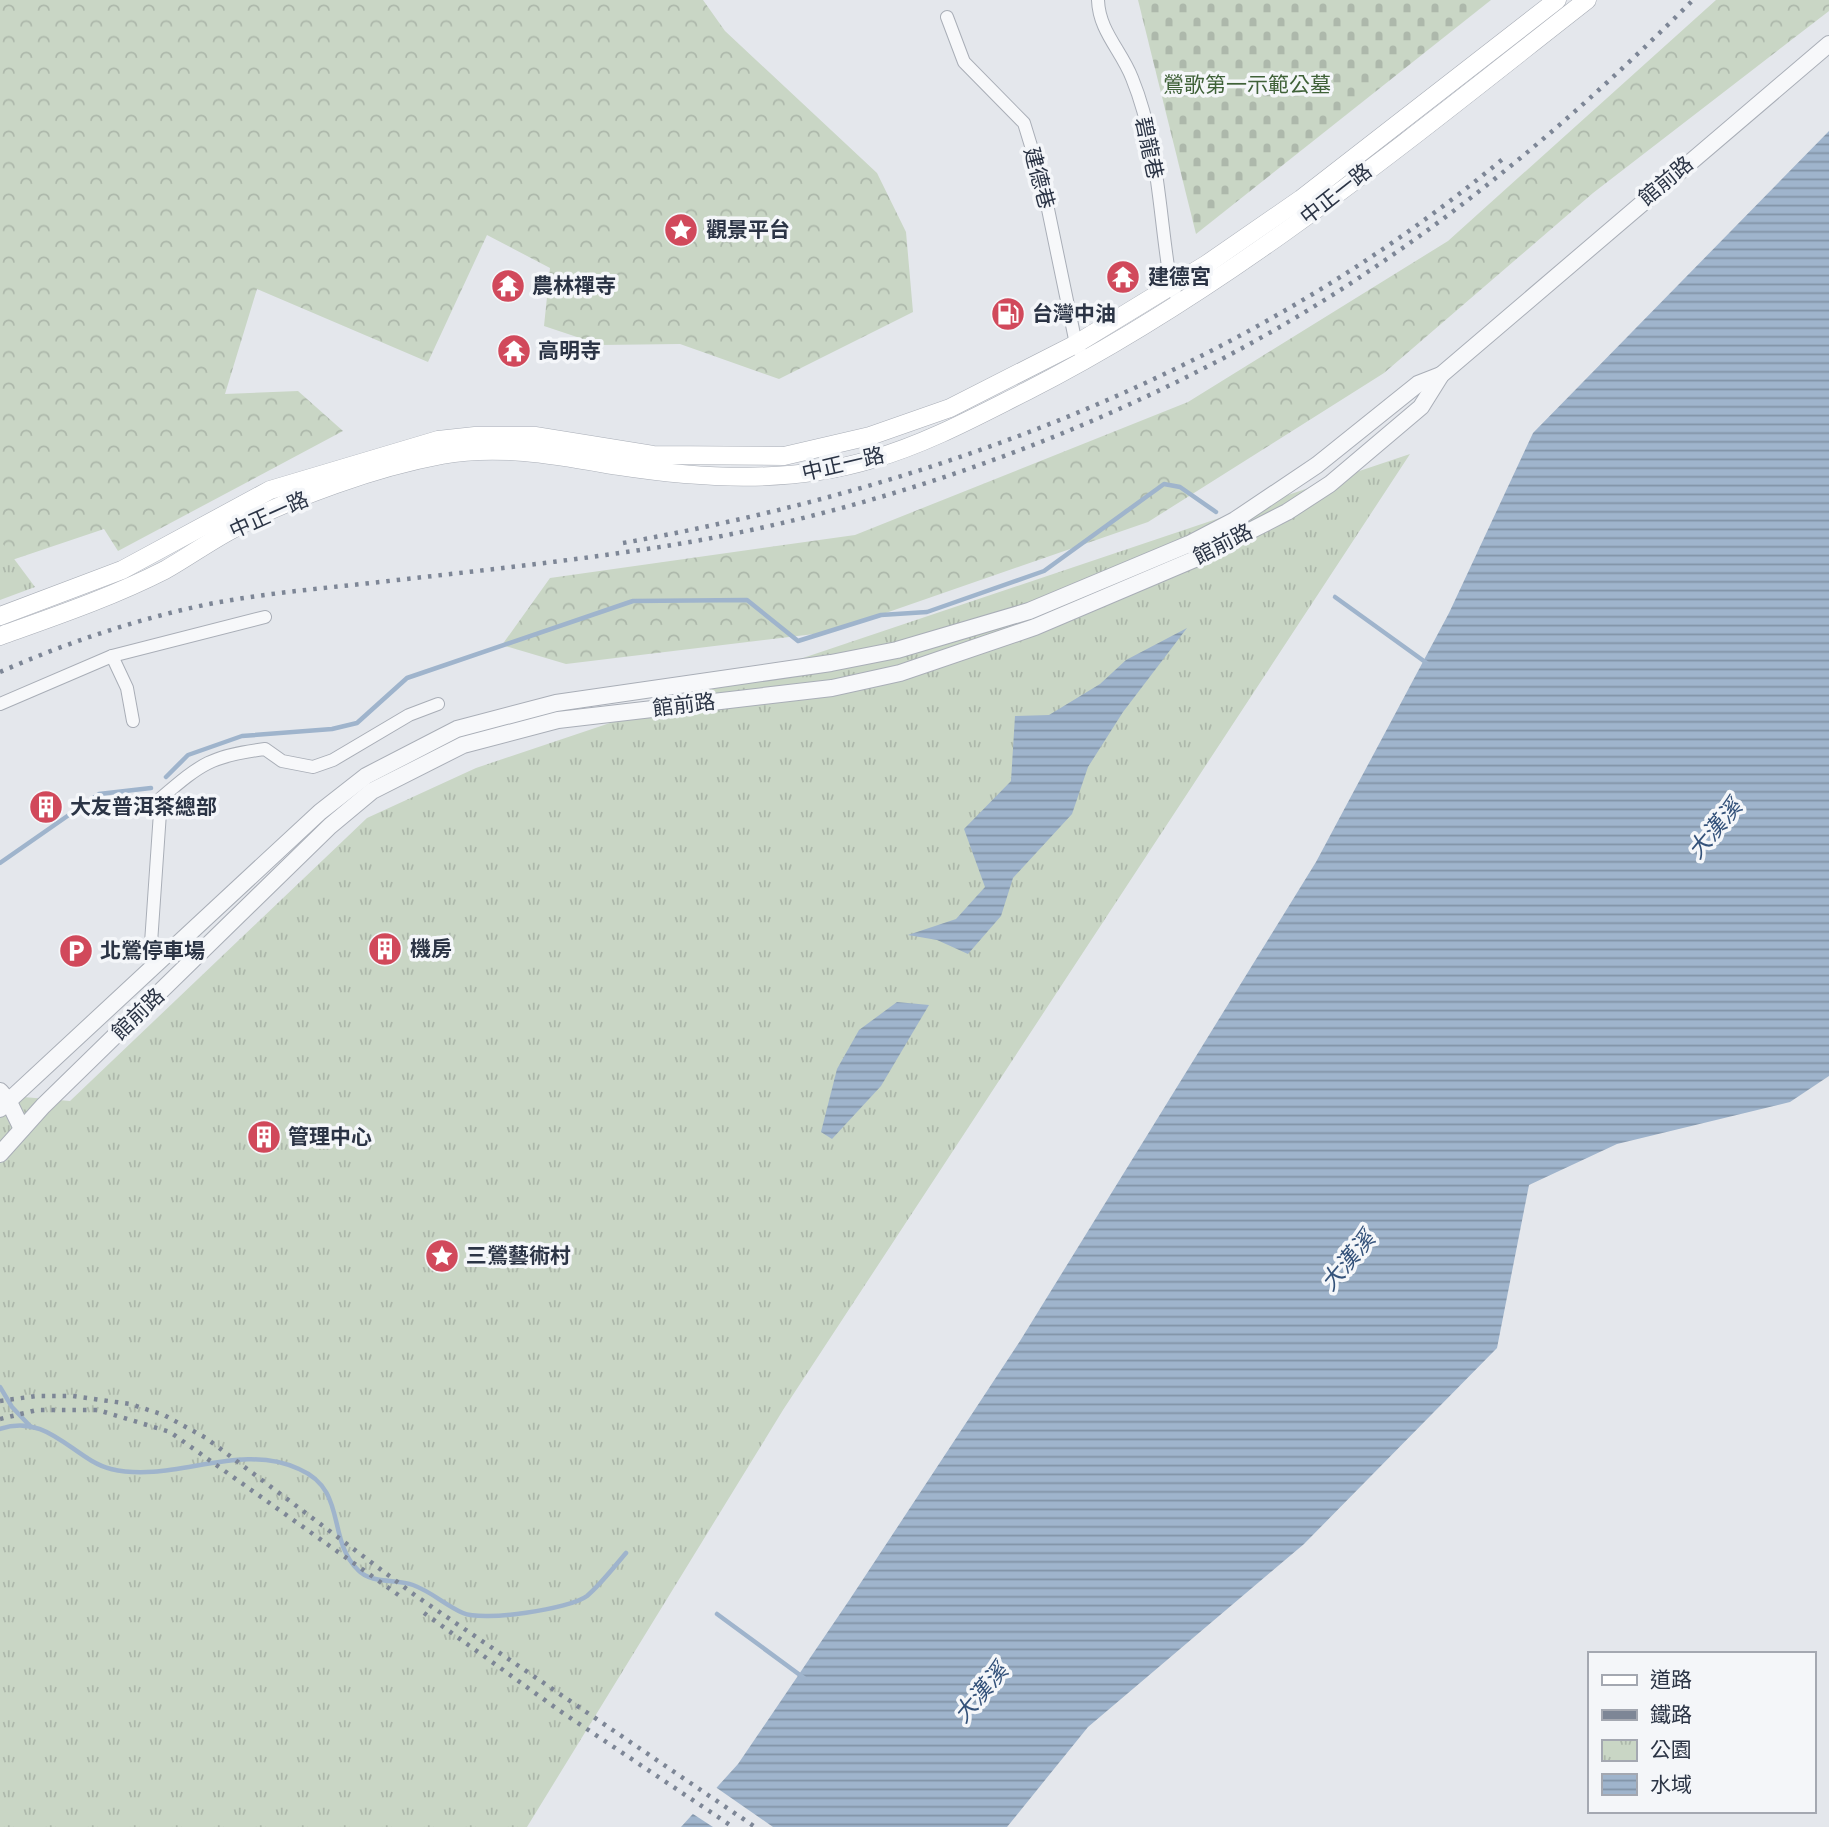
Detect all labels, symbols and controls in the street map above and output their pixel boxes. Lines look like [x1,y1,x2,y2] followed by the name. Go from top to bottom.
[1163,71,1331,99] park label: 鶯歌第一示範公墓
[1129,114,1169,182] street label: 碧龍巷
[1017,144,1061,212] street label: 建德巷
[1633,150,1699,212] street label: 館前路
[1294,157,1378,231] street label: 中正一路
[662,211,700,249] place icon: 觀景平台
[706,216,790,244] place label: 觀景平台
[1104,258,1142,296] temple icon: 建德宮
[1148,263,1211,291] place label: 建德宮
[489,267,527,305] temple icon: 農林禪寺
[532,272,616,300] place label: 農林禪寺
[989,295,1027,333] fuel station icon: 台灣中油
[1032,300,1116,328] place label: 台灣中油
[495,332,533,370] temple icon: 高明寺
[538,337,601,365] place label: 高明寺
[799,441,887,487] street label: 中正一路
[225,485,313,545] street label: 中正一路
[1189,517,1257,571] street label: 館前路
[651,687,717,723] street label: 館前路
[27,788,65,826] building icon: 大友普洱茶總部
[1681,790,1751,865] water label: 大漢溪
[70,793,217,821] place label: 大友普洱茶總部
[366,930,404,968] building icon: 機房
[57,932,95,970] parking icon: 北鶯停車場
[410,935,452,963] place label: 機房
[100,937,205,965] place label: 北鶯停車場
[106,982,170,1046] street label: 館前路
[245,1118,283,1156] building icon: 管理中心
[288,1123,372,1151] place label: 管理中心
[1314,1222,1384,1297] water label: 大漢溪
[423,1237,461,1275] place icon: 三鶯藝術村
[466,1242,571,1270] place label: 三鶯藝術村
[1588,1652,1815,1813] legend
[947,1654,1017,1729] water label: 大漢溪
[1650,1666,1692,1694] text: 道路
[1650,1701,1692,1729] text: 鐵路
[1650,1736,1692,1764] text: 公園
[1650,1771,1692,1799] text: 水域

